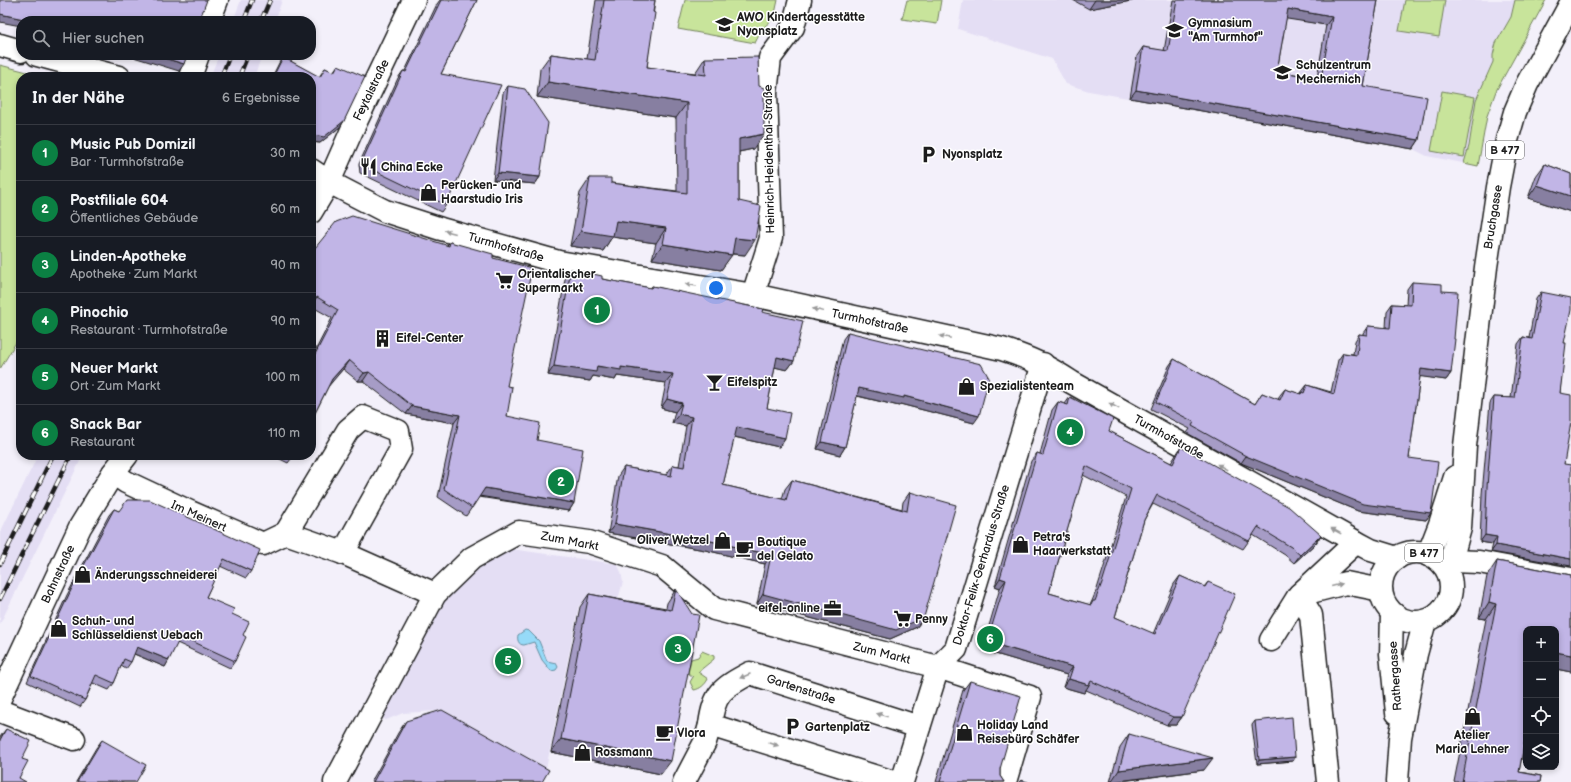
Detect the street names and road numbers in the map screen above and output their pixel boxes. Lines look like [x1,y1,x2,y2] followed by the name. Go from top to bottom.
[350,57,393,123] street label: Feytalstraße
[761,84,778,234] street label: Heinrich-Heidenthal-Straße
[1486,141,1524,159] road number: B 477
[1481,184,1506,250] street label: Bruchgasse
[466,229,546,265] street label: Turmhofstraße
[830,306,910,337] street label: Turmhofstraße
[1131,412,1207,463] street label: Turmhofstraße
[950,483,1013,647] street label: Doktor-Felix-Gerhardus-Straße
[169,498,229,535] street label: Im Meinert
[539,528,600,554] street label: Zum Markt
[38,543,79,606] street label: Bahnstraße
[1405,544,1443,562] road number: B 477
[851,639,912,668] street label: Zum Markt
[1386,641,1405,711] street label: Rathergasse
[764,671,837,708] street label: Gartenstraße

